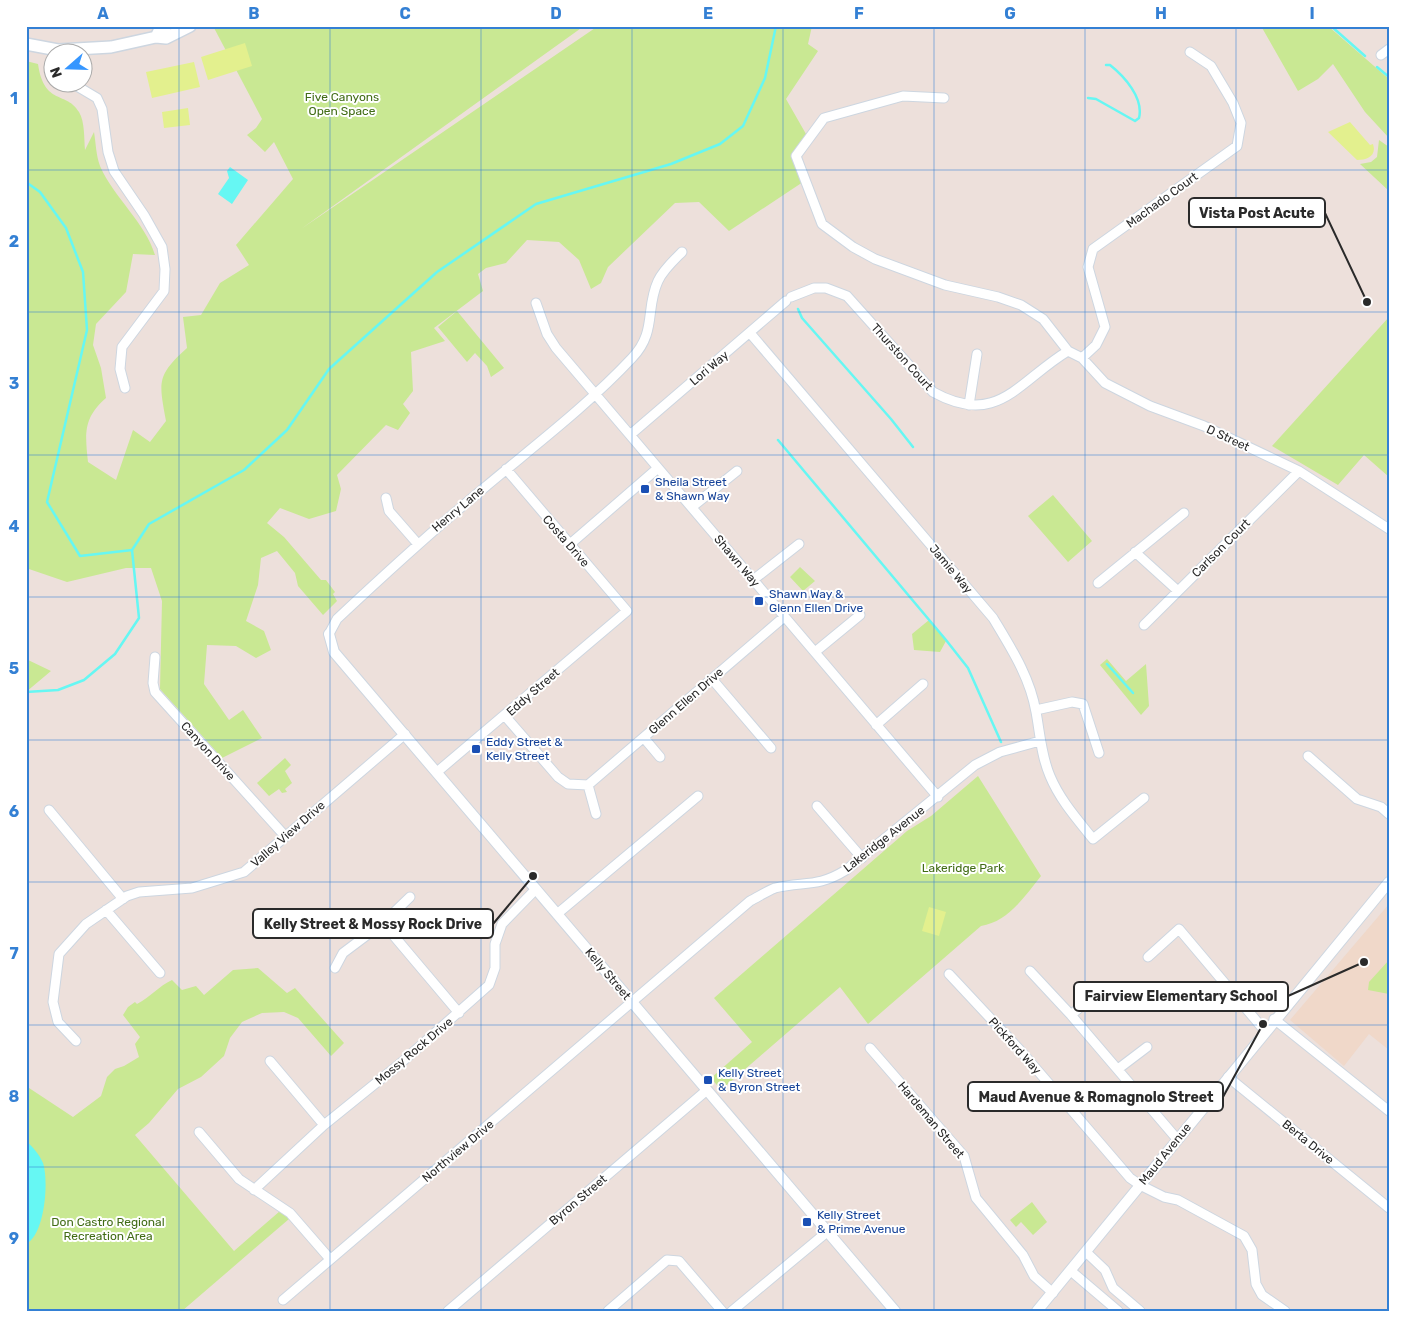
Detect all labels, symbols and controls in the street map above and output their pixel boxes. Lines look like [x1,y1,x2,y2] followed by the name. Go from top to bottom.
[97,4,109,23] text: A
[248,4,260,23] text: B
[399,4,411,23] text: C
[550,4,562,23] text: D
[703,4,713,23] text: E
[854,4,864,23] text: F
[1004,4,1016,23] text: G
[1155,4,1167,23] text: H
[1309,4,1315,23] text: I
[42,42,92,92] north arrow
[47,65,66,80] text: N
[10,89,18,108] text: 1
[305,90,379,118] park label: Five Canyons Open Space
[1123,169,1201,231] street label: Machado Court
[1189,198,1325,227] callout: Vista Post Acute
[1199,205,1315,222] text: Vista Post Acute
[9,232,19,251] text: 2
[868,321,936,394] street label: Thurston Court
[687,348,731,388] street label: Lori Way
[9,374,19,393] text: 3
[1204,422,1252,454] street label: D Street
[655,475,730,503] place label: Sheila Street & Shawn Way
[429,483,487,535] street label: Henry Lane
[639,483,651,495] marker: Sheila Street & Shawn Way
[540,512,593,570] street label: Costa Drive
[1189,516,1253,580] street label: Carlson Court
[9,517,20,536] text: 4
[711,532,763,590] street label: Shawn Way
[926,542,976,597] street label: Jamie Way
[769,587,863,615] place label: Shawn Way & Glenn Ellen Drive
[753,595,765,607] marker: Shawn Way & Glenn Ellen Drive
[9,659,19,678] text: 5
[504,665,563,719] street label: Eddy Street
[646,665,726,737] street label: Glenn Ellen Drive
[178,719,238,783] street label: Canyon Drive
[486,735,563,763] place label: Eddy Street & Kelly Street
[470,743,482,755] marker: Eddy Street & Kelly Street
[248,798,328,870] street label: Valley View Drive
[9,802,19,821] text: 6
[841,803,928,875] street label: Lakeridge Avenue
[922,861,1005,875] park label: Lakeridge Park
[253,909,493,938] callout: Kelly Street & Mossy Rock Drive
[264,916,482,933] text: Kelly Street & Mossy Rock Drive
[9,944,19,963] text: 7
[582,945,634,1003] street label: Kelly Street
[1074,982,1288,1011] callout: Fairview Elementary School
[1084,988,1278,1005] text: Fairview Elementary School
[372,1014,456,1087] street label: Mossy Rock Drive
[986,1015,1044,1078] street label: Pickford Way
[718,1066,800,1094] place label: Kelly Street & Byron Street
[702,1074,714,1086] marker: Kelly Street & Byron Street
[895,1079,967,1161] street label: Hardeman Street
[968,1082,1223,1111] callout: Maud Avenue & Romagnolo Street
[9,1087,20,1106] text: 8
[978,1089,1214,1106] text: Maud Avenue & Romagnolo Street
[419,1117,497,1185] street label: Northview Drive
[1279,1117,1337,1167] street label: Berta Drive
[1136,1120,1194,1188] street label: Maud Avenue
[546,1172,610,1228] street label: Byron Street
[817,1208,906,1236] place label: Kelly Street & Prime Avenue
[51,1215,165,1243] park label: Don Castro Regional Recreation Area
[801,1216,813,1228] marker: Kelly Street & Prime Avenue
[9,1229,19,1248] text: 9

